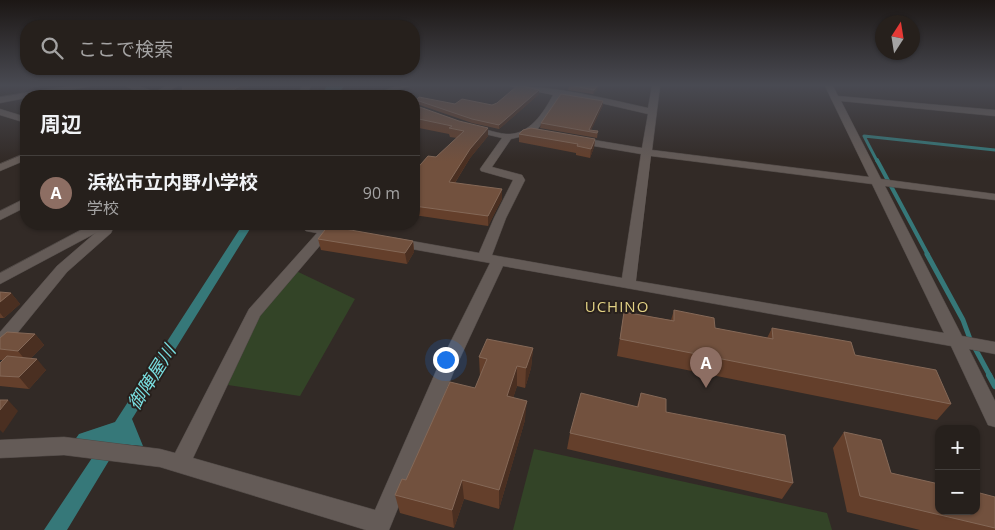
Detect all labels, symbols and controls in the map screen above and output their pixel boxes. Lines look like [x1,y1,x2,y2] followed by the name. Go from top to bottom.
[875,15,920,60] north arrow
[20,20,420,75] search box
[38,34,66,62] icon: search
[78,36,173,62] text: ここで検索
[40,110,82,138] text: 周辺
[87,169,258,195] text: 浜松市立内野小学校
[50,182,62,204] text: A
[363,182,400,204] text: 90 m
[87,197,119,219] text: 学校
[585,296,649,316] district label: UCHINO
[122,338,181,414] water label: 御陣屋川
[433,347,459,373] your location
[690,347,722,388] pin: A
[935,425,980,515] map controls
[935,425,980,470] button: +
[935,470,980,515] button: −

